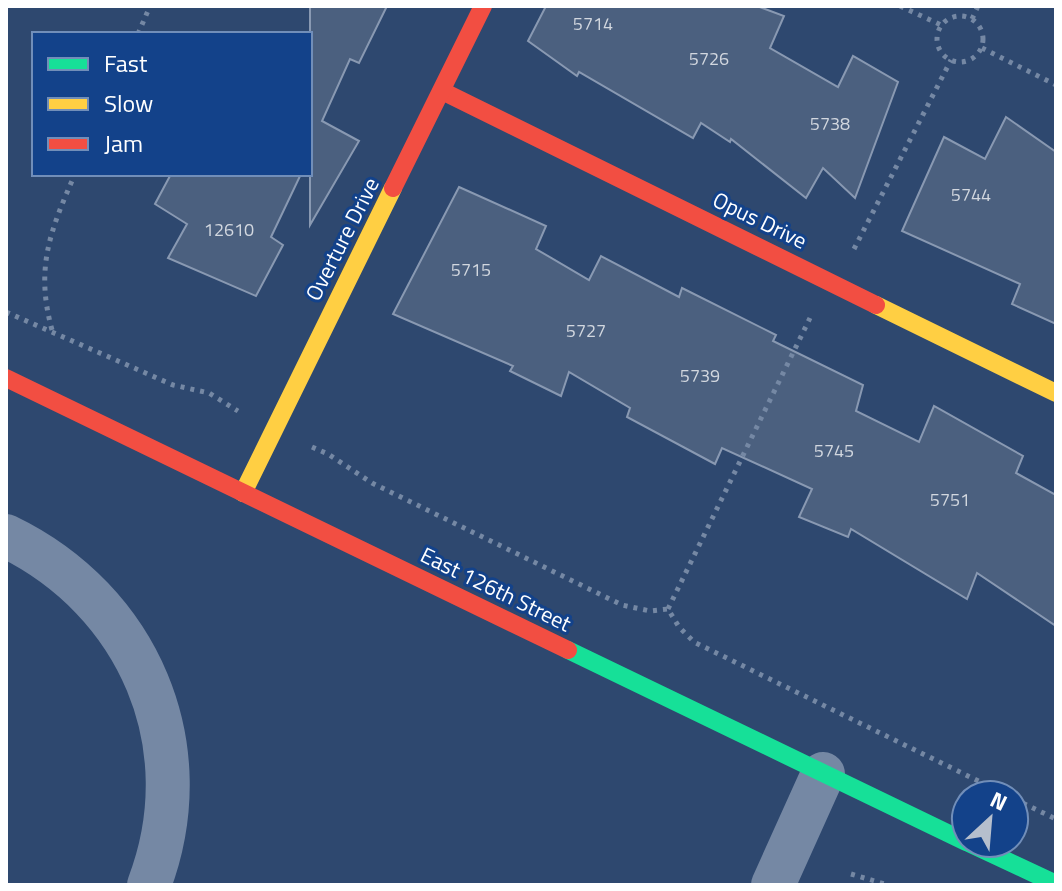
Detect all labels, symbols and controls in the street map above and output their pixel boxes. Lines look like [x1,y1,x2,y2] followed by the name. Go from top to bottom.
[573,10,613,37] house number: 5714
[32,32,312,176] legend
[104,45,148,81] text: Fast
[689,45,729,72] house number: 5726
[104,85,153,121] text: Slow
[810,110,850,137] house number: 5738
[104,125,143,161] text: Jam
[296,171,388,307] street label: Overture Drive
[951,181,991,208] house number: 5744
[707,183,813,257] street label: Opus Drive
[204,216,254,243] house number: 12610
[451,256,491,283] house number: 5715
[566,317,606,344] house number: 5727
[680,362,720,389] house number: 5739
[814,437,854,464] house number: 5745
[930,486,970,513] house number: 5751
[415,538,577,640] street label: East 126th Street
[950,779,1030,859] north arrow
[984,782,1013,820] text: N

